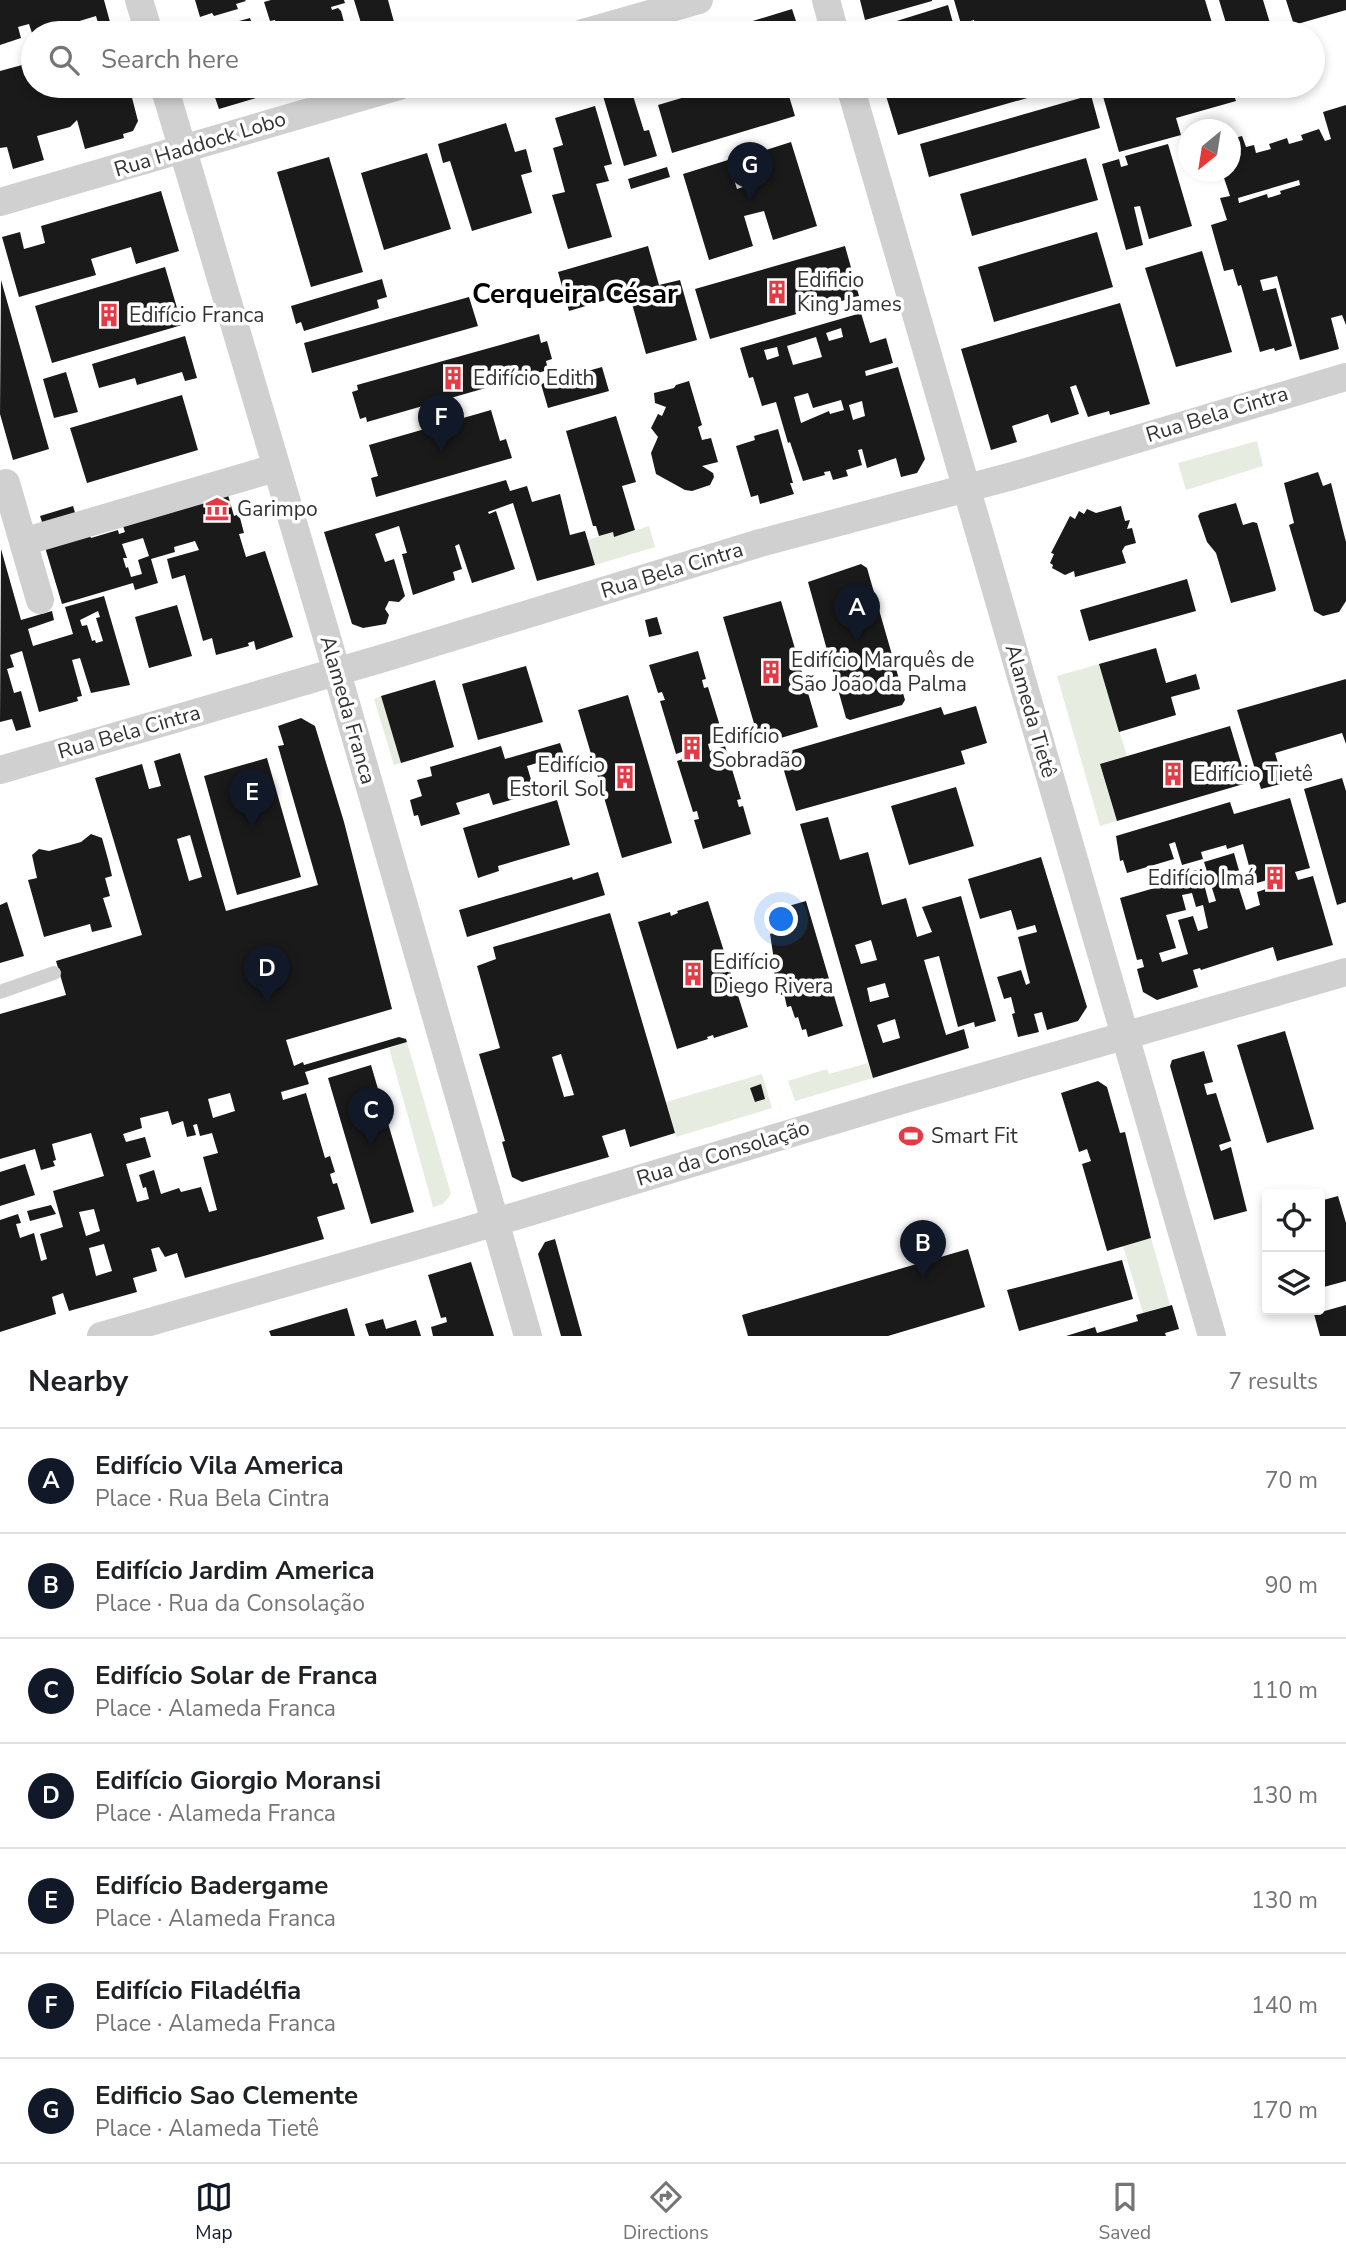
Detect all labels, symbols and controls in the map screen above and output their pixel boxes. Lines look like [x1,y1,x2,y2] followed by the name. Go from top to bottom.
[21,21,1325,98] search box
[45,41,83,79] icon: search
[101,42,239,77] text: Search here
[111,105,289,183] street label: Rua Haddock Lobo
[1178,119,1241,182] north arrow
[727,142,773,200] pin: G
[797,266,902,318] place label: Edificio King James
[472,275,678,313] district label: Cerqueira César
[763,278,791,306] building icon: Edificio King James
[95,301,123,329] building icon: Edifício Franca
[129,301,264,329] place label: Edifício Franca
[439,364,467,392] building icon: Edifício Edith
[473,364,594,392] place label: Edifício Edith
[1142,379,1292,449] street label: Rua Bela Cintra
[418,394,464,452] pin: F
[203,495,231,523] museum icon: Garimpo
[237,495,318,523] place label: Garimpo
[597,535,747,605] street label: Rua Bela Cintra
[834,584,880,642] pin: A
[313,633,383,787] street label: Alameda Franca
[999,641,1063,781] street label: Alameda Tietê
[791,646,974,698] place label: Edifício Marquês de São João da Palma
[757,658,785,686] building icon: Edifício Marquês de São João da Palma
[54,698,204,766] street label: Rua Bela Cintra
[712,722,802,774] place label: Edifício Sobradão
[678,734,706,762] building icon: Edifício Sobradão
[509,751,606,803] place label: Edifício Estoril Sol
[1159,760,1187,788] building icon: Edifício Tietê
[1193,760,1313,788] place label: Edifício Tietê
[611,763,639,791] building icon: Edifício Estoril Sol
[229,769,275,827] pin: E
[1148,864,1255,892] place label: Edifício Imá
[1261,864,1289,892] building icon: Edifício Imá
[764,902,798,936] your location
[244,945,290,1003] pin: D
[713,948,833,1000] place label: Edifício Diego Rivera
[679,960,707,988] building icon: Edifício Diego Rivera
[348,1087,394,1145] pin: C
[633,1113,813,1193] street label: Rua da Consolação
[897,1122,925,1150] sports icon: Smart Fit
[931,1122,1018,1150] place label: Smart Fit
[1262,1189,1325,1315] map controls
[1262,1189,1325,1252] button: locate
[900,1220,946,1278] pin: B
[1262,1252,1325,1315] button: layers
[28,1361,128,1402] text: Nearby
[1228,1366,1318,1397] text: 7 results
[95,1448,344,1483] text: Edifício Vila America
[42,1465,60,1496] text: A
[1265,1465,1318,1496] text: 70 m
[95,1483,330,1514] text: Place · Rua Bela Cintra
[95,1553,375,1588] text: Edifício Jardim America
[43,1570,59,1601] text: B
[1265,1570,1318,1601] text: 90 m
[95,1588,365,1619] text: Place · Rua da Consolação
[95,1658,378,1693] text: Edifício Solar de Franca
[43,1675,59,1706] text: C
[1251,1675,1318,1706] text: 110 m
[95,1693,336,1724] text: Place · Alameda Franca
[95,1763,381,1798] text: Edifício Giorgio Moransi
[42,1780,60,1811] text: D
[1251,1780,1318,1811] text: 130 m
[95,1798,336,1829] text: Place · Alameda Franca
[95,1868,328,1903] text: Edifício Badergame
[44,1885,58,1916] text: E
[1251,1885,1318,1916] text: 130 m
[95,1903,336,1934] text: Place · Alameda Franca
[95,1973,301,2008] text: Edifício Filadélfia
[45,1990,57,2021] text: F
[1251,1990,1318,2021] text: 140 m
[95,2008,336,2039] text: Place · Alameda Franca
[95,2078,358,2113] text: Edificio Sao Clemente
[43,2095,59,2126] text: G
[1251,2095,1318,2126] text: 170 m
[95,2113,319,2144] text: Place · Alameda Tietê
[195,2178,233,2246] tab: Map
[623,2178,709,2246] tab: Directions
[1099,2178,1151,2246] tab: Saved

